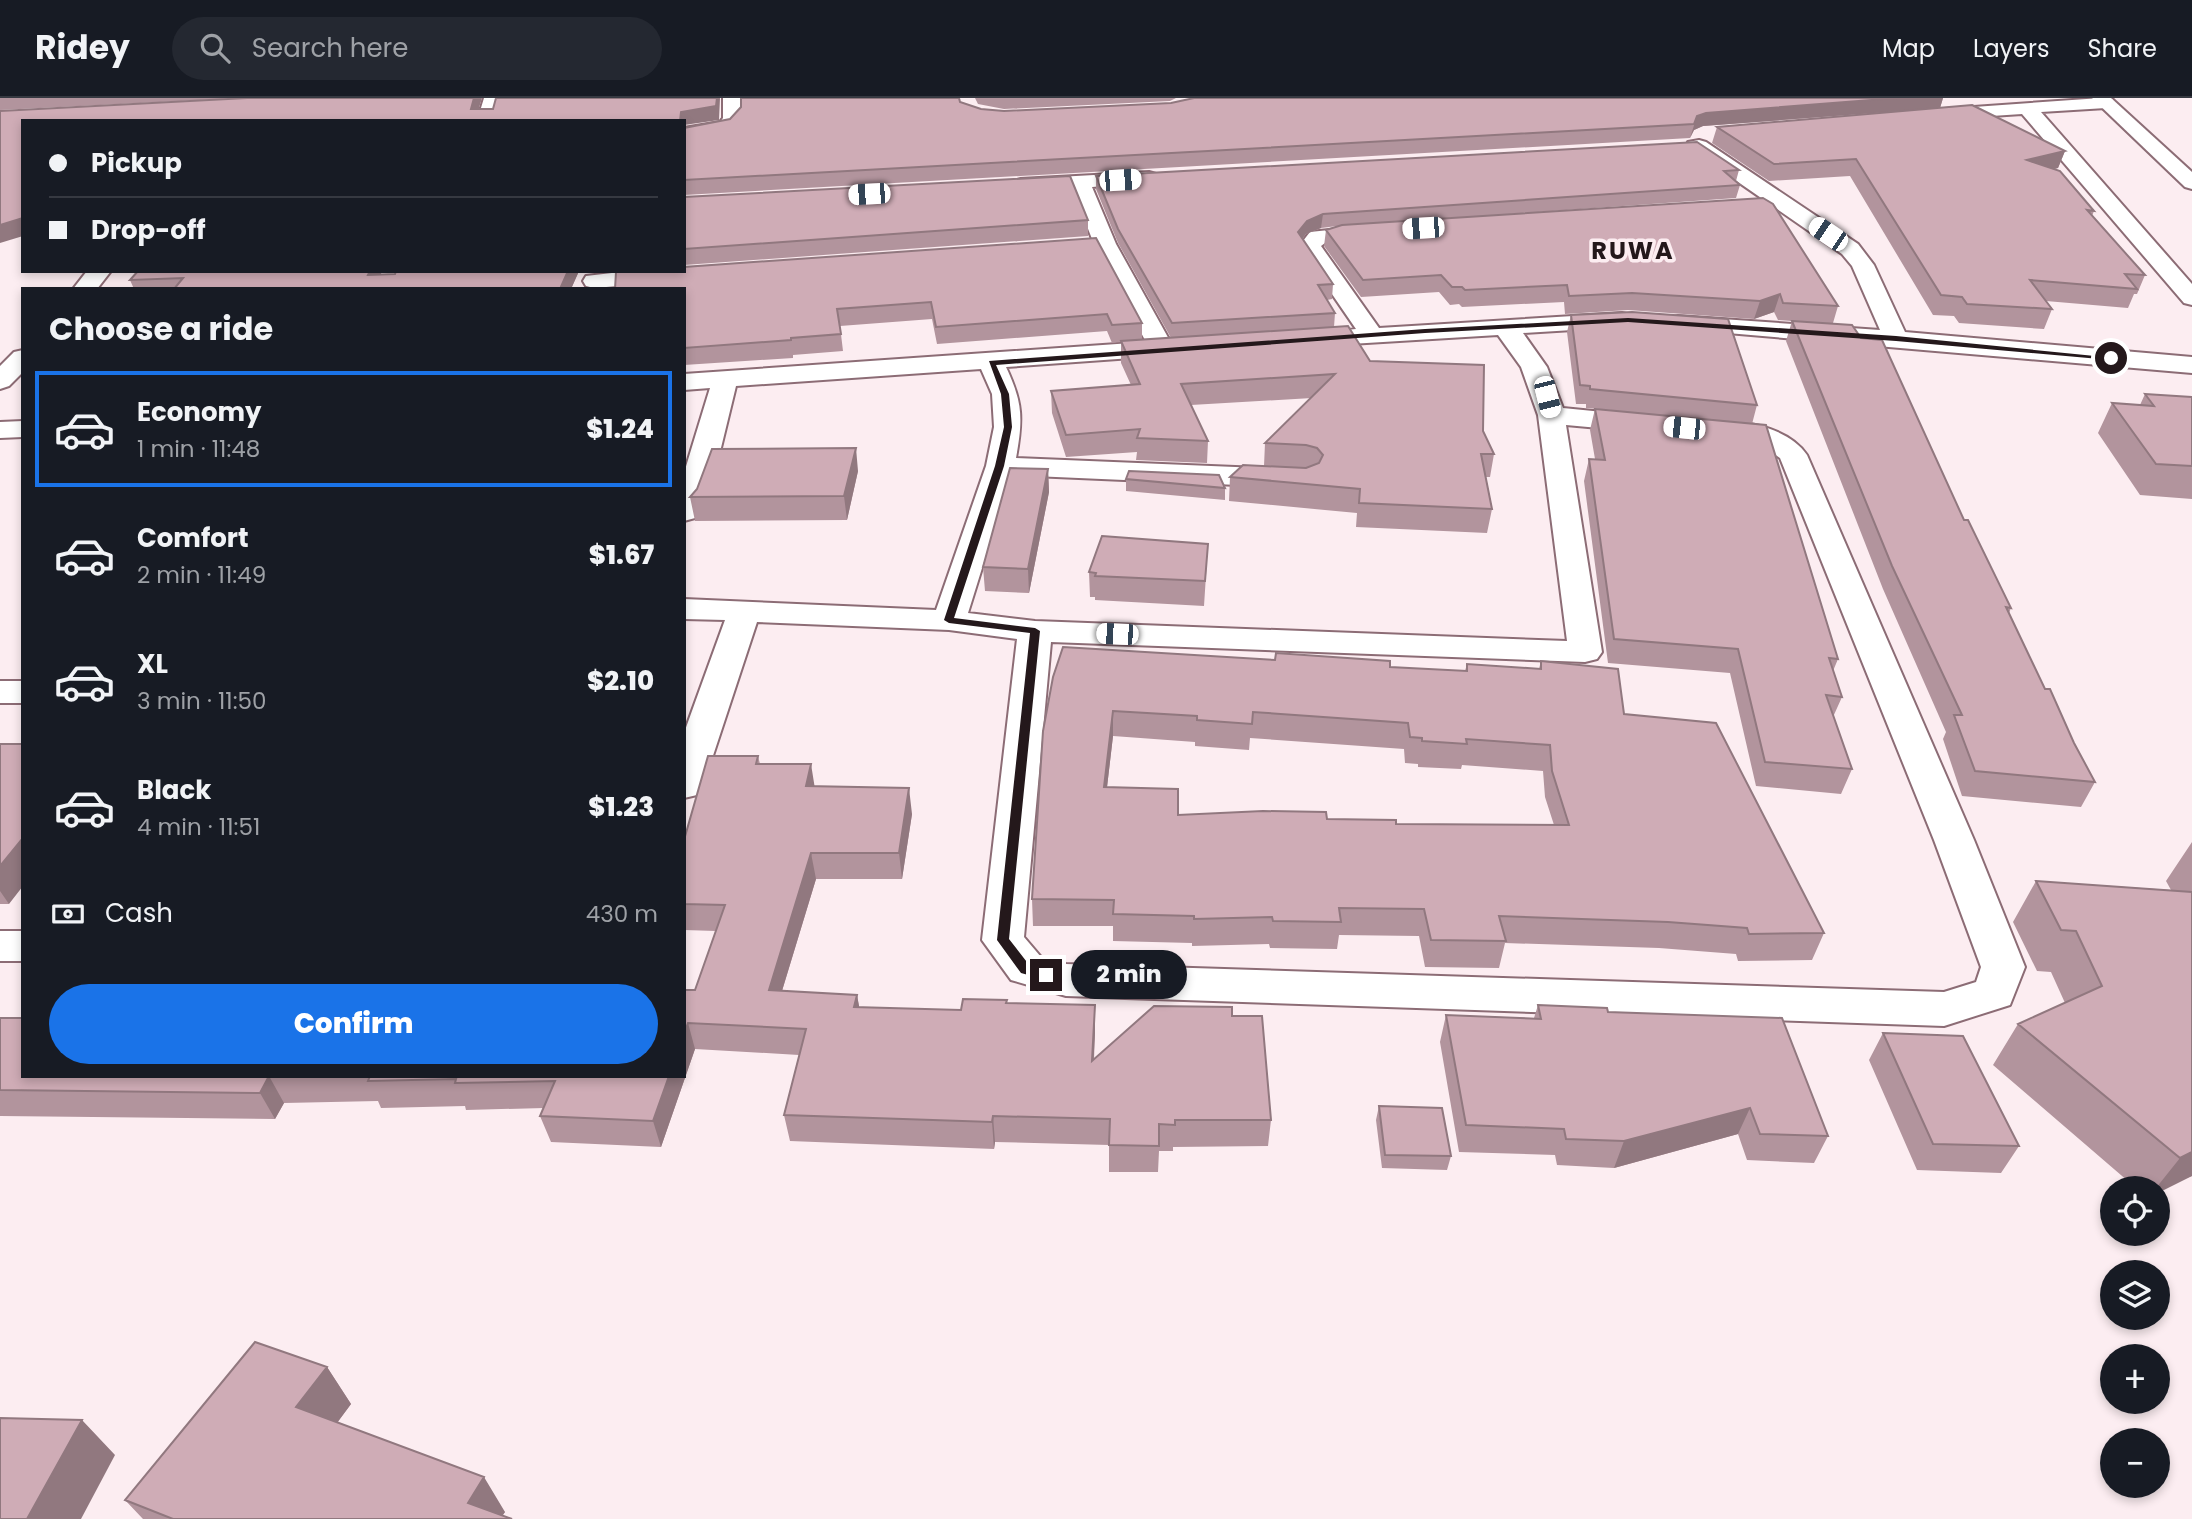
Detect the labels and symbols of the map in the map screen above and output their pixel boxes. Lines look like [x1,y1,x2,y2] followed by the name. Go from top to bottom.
[1099,168,1142,192] car
[848,182,891,206] car
[1805,214,1852,254] car
[1402,216,1445,240] car
[1591,234,1675,267] district label: RUWA
[2095,342,2127,374] route start
[1532,374,1563,420] car
[1663,415,1706,441] car
[1096,623,1139,645] car
[1070,950,1186,1000] callout: 2 min
[1030,959,1062,991] route end

